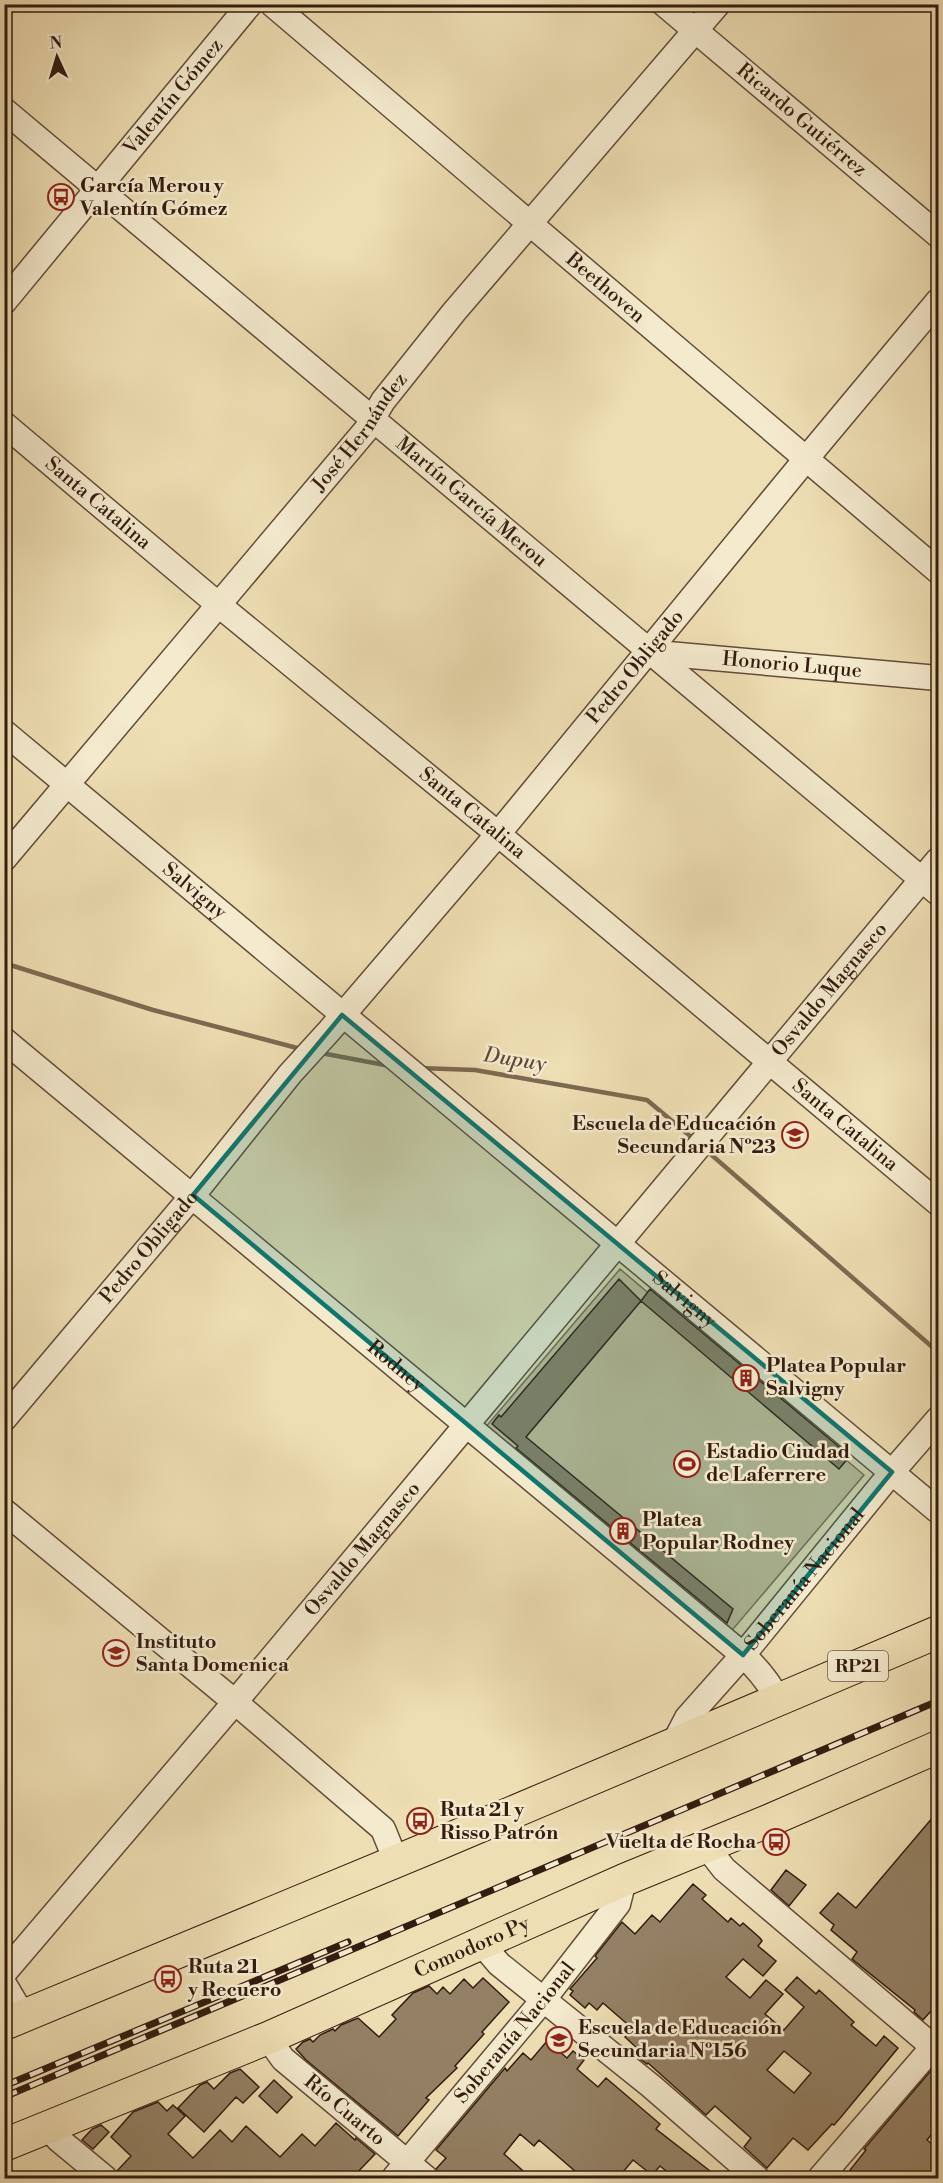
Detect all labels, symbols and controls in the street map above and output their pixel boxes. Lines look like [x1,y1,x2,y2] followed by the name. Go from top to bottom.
[27,27,87,87] north arrow
[49,33,63,53] text: N
[117,34,229,161] street label: Valentín Gómez
[731,58,872,182] street label: Ricardo Gutiérrez
[79,174,227,222] place label: García Merou y Valentín Gómez
[46,182,76,212] bus stop icon: García Merou y Valentín Gómez
[560,247,650,329] street label: Beethoven
[306,368,413,498] street label: José Hernández
[391,431,553,573] street label: Martín García Merou
[40,451,157,556] street label: Santa Catalina
[581,605,689,729] street label: Pedro Obligado
[721,646,863,684] street label: Honorio Luque
[414,762,532,865] street label: Santa Catalina
[157,857,232,925] street label: Salvigny
[766,917,893,1062] street label: Osvaldo Magnasco
[481,1042,549,1078] water label: Dupuy
[787,1073,904,1177] street label: Santa Catalina
[572,1112,777,1160] place label: Escuela de Educación Secundaria Nº23
[780,1120,810,1150] school or university icon: Escuela de Educación Secundaria Nº23
[94,1185,204,1309] street label: Pedro Obligado
[647,1266,722,1334] street label: Salvigny
[362,1335,430,1398] street label: Rodney
[766,1354,906,1402] place label: Platea Popular Salvigny
[731,1363,761,1393] building icon: Platea Popular Salvigny
[706,1440,850,1488] place label: Estadio Ciudad de Laferrere
[672,1449,702,1479] sports icon: Estadio Ciudad de Laferrere
[299,1477,426,1622] street label: Osvaldo Magnasco
[739,1503,870,1656] street label: Soberanía Nacional
[642,1508,795,1556] place label: Platea Popular Rodney
[608,1516,638,1546] building icon: Platea Popular Rodney
[136,1630,289,1678] place label: Instituto Santa Domenica
[101,1638,131,1668] school or university icon: Instituto Santa Domenica
[828,1651,888,1681] road number: RP21
[440,1798,559,1846] place label: Ruta 21 y Risso Patrón
[405,1806,435,1836] bus stop icon: Ruta 21 y Risso Patrón
[761,1827,791,1857] bus stop icon: Vuelta de Rocha
[605,1830,756,1855] place label: Vuelta de Rocha
[410,1911,534,1984] street label: Comodoro Py
[187,1955,282,2003] place label: Ruta 21 y Recuero
[449,1957,581,2109] street label: Soberanía Nacional
[153,1964,183,1994] bus stop icon: Ruta 21 y Recuero
[578,2016,783,2064] place label: Escuela de Educación Secundaria Nº156
[544,2025,574,2055] school or university icon: Escuela de Educación Secundaria Nº156
[299,2069,390,2151] street label: Río Cuarto

